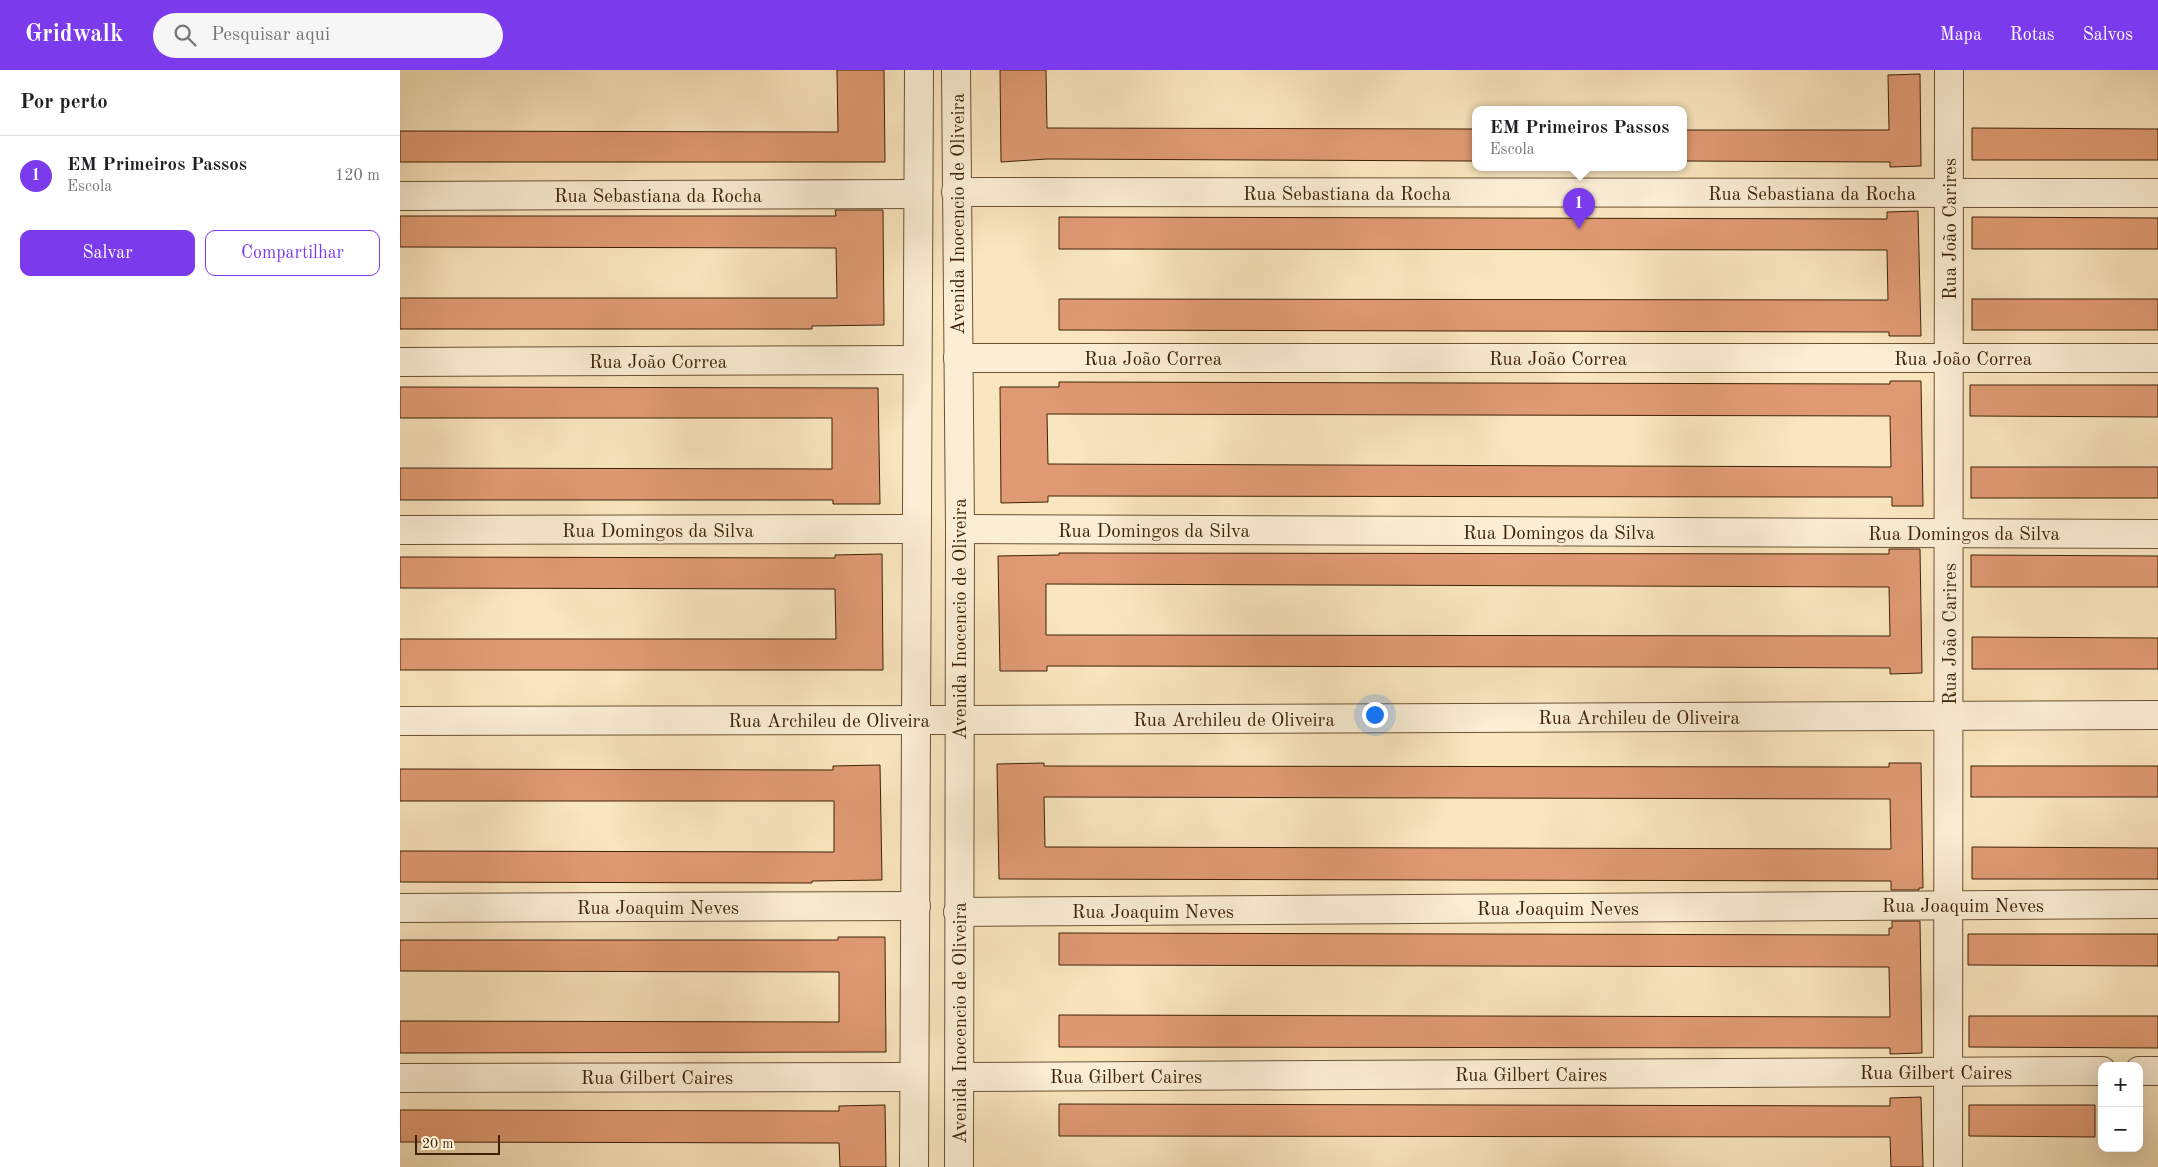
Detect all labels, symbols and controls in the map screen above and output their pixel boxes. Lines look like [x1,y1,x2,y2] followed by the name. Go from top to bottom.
[153,13,503,58] search box
[171,21,199,49] icon: search
[25,23,123,47] text: Gridwalk
[211,26,330,45] text: Pesquisar aqui
[1940,26,1982,44] text: Mapa
[2010,26,2055,44] text: Rotas
[2083,26,2133,44] text: Salvos
[20,92,108,113] text: Por perto
[950,93,969,335] street label: Avenida Inocencio de Oliveira
[1472,106,1687,171] popup
[1490,119,1669,138] text: EM Primeiros Passos
[1490,142,1535,158] text: Escola
[67,156,247,175] text: EM Primeiros Passos
[1942,158,1961,300] street label: Rua João Carires
[31,168,41,184] text: 1
[335,168,380,184] text: 120 m
[67,179,112,195] text: Escola
[1243,186,1452,205] street label: Rua Sebastiana da Rocha
[1708,186,1917,205] street label: Rua Sebastiana da Rocha
[554,188,763,207] street label: Rua Sebastiana da Rocha
[1563,188,1595,229] pin: 1
[20,230,195,276] button: Salvar
[205,230,380,276] button: Compartilhar
[1084,351,1223,370] street label: Rua João Correa
[1489,351,1628,370] street label: Rua João Correa
[1894,351,2033,370] street label: Rua João Correa
[589,354,728,373] street label: Rua João Correa
[952,498,971,740] street label: Avenida Inocencio de Oliveira
[562,523,755,542] street label: Rua Domingos da Silva
[1058,523,1251,542] street label: Rua Domingos da Silva
[1463,525,1656,544] street label: Rua Domingos da Silva
[1868,526,2061,545] street label: Rua Domingos da Silva
[1942,563,1961,705] street label: Rua João Carires
[1362,702,1388,728] your location
[1538,710,1740,729] street label: Rua Archileu de Oliveira
[1133,712,1335,731] street label: Rua Archileu de Oliveira
[728,713,930,732] street label: Rua Archileu de Oliveira
[1882,898,2044,917] street label: Rua Joaquim Neves
[577,900,739,919] street label: Rua Joaquim Neves
[1477,901,1639,920] street label: Rua Joaquim Neves
[952,902,971,1144] street label: Avenida Inocencio de Oliveira
[1072,904,1234,923] street label: Rua Joaquim Neves
[2098,1062,2143,1152] map controls
[2098,1062,2143,1107] button: +
[1860,1065,2012,1084] street label: Rua Gilbert Caires
[1455,1067,1607,1086] street label: Rua Gilbert Caires
[1050,1069,1202,1088] street label: Rua Gilbert Caires
[581,1070,733,1089] street label: Rua Gilbert Caires
[2098,1107,2143,1152] button: −
[415,1132,500,1155] scale bar
[422,1137,453,1151] text: 20 m

